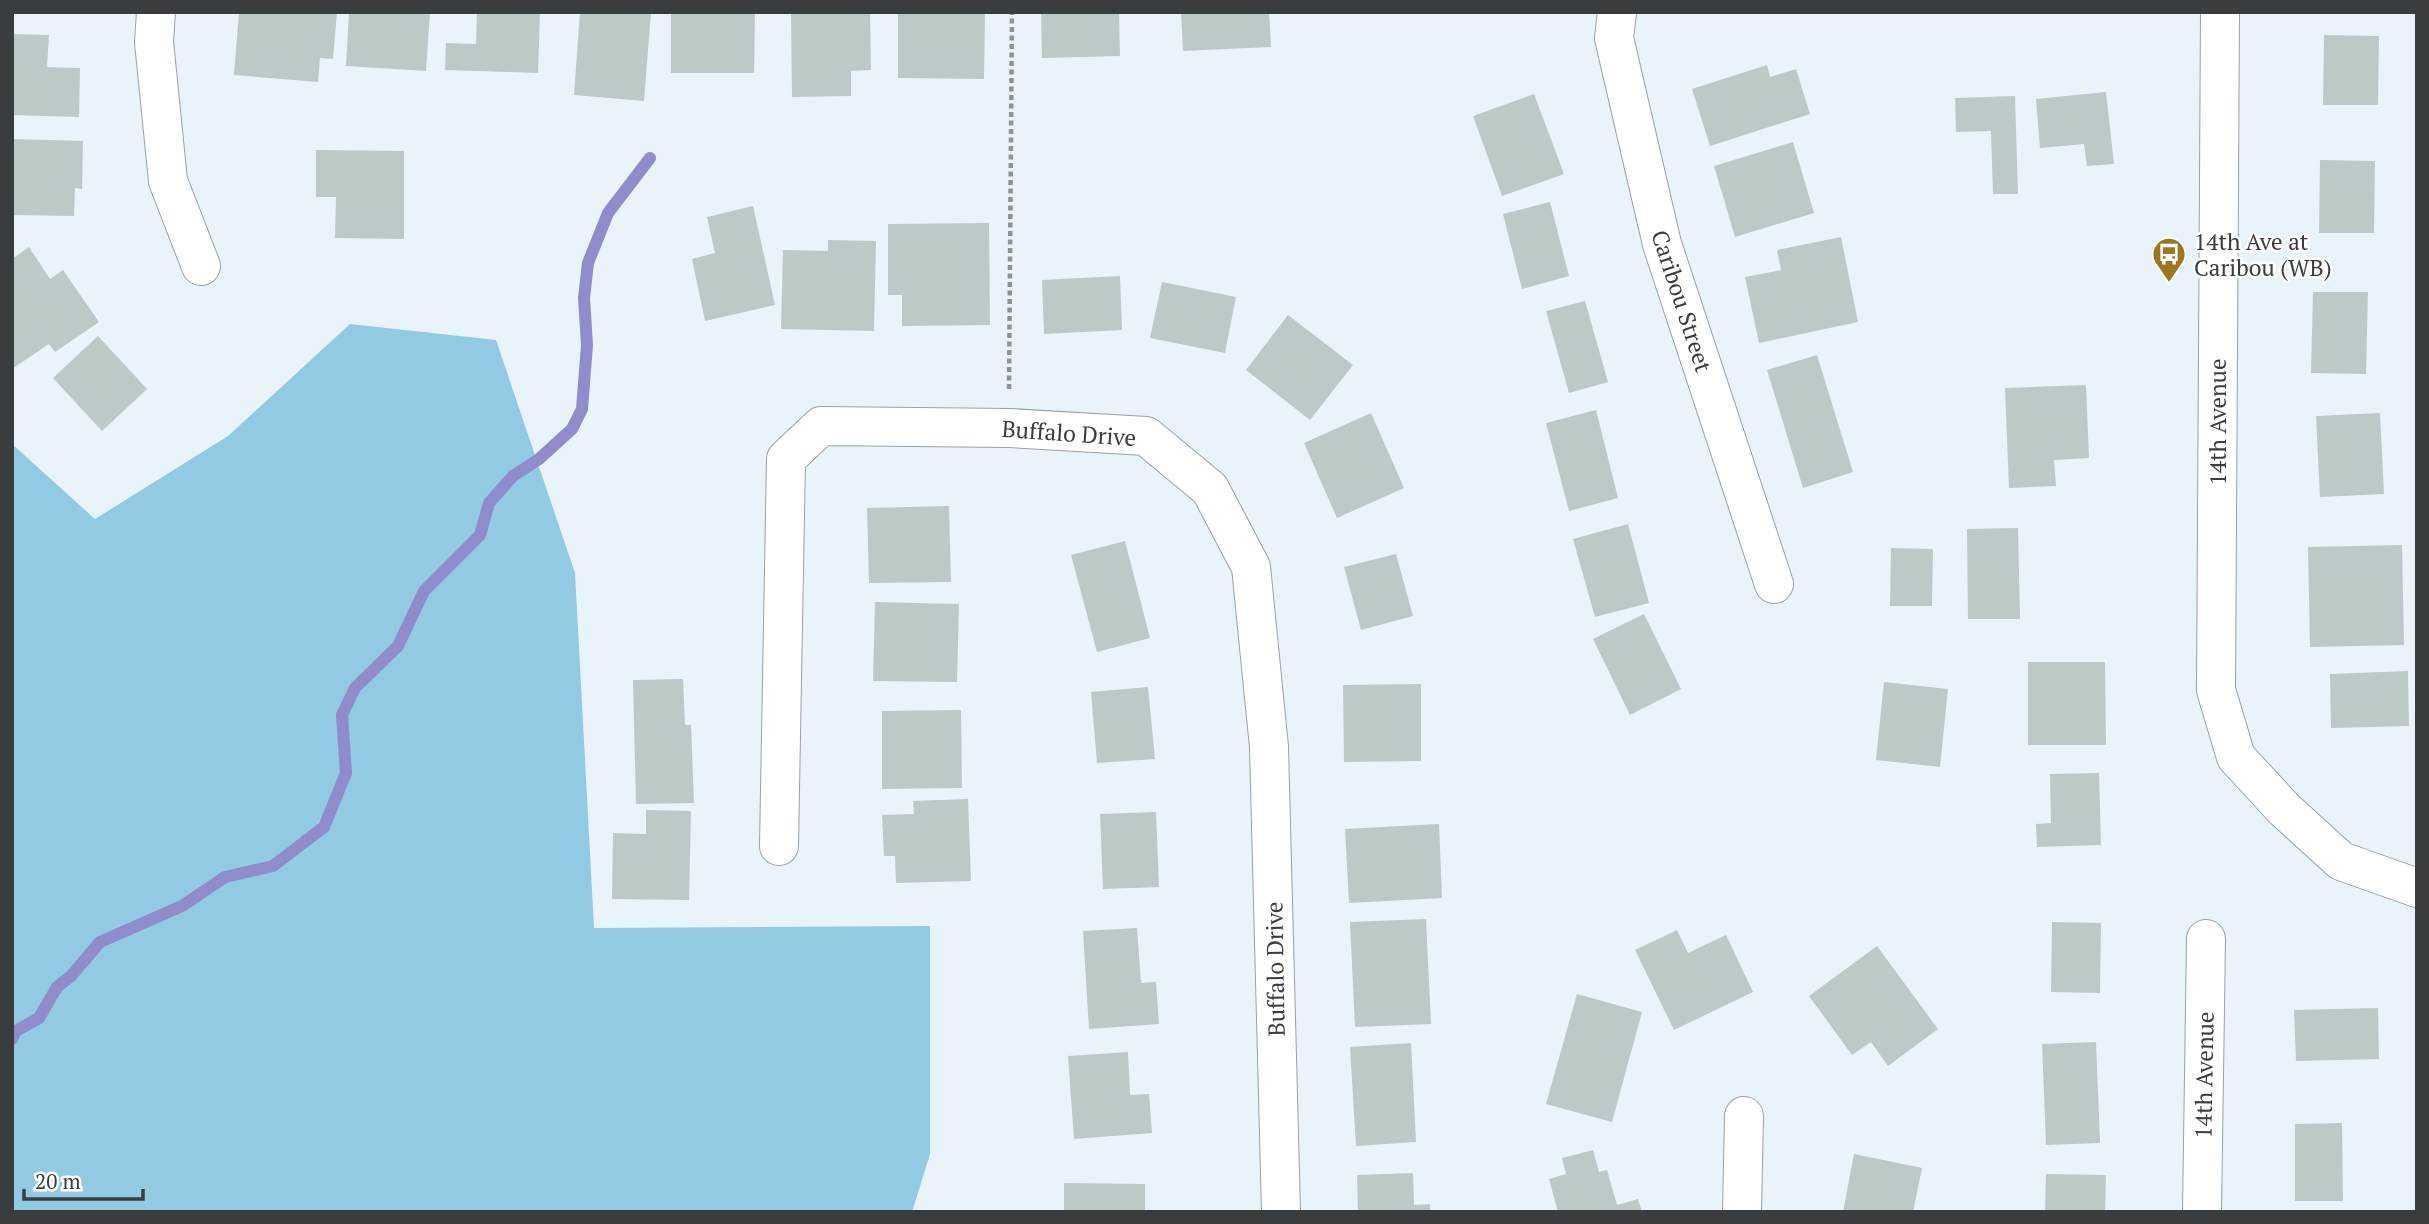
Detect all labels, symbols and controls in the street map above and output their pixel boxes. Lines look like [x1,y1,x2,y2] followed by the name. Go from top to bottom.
[1644,226,1720,376] street label: Caribou Street
[2194,226,2332,283] place label: 14th Ave at Caribou (WB)
[2150,235,2188,284] bus stop icon: 14th Ave at Caribou (WB)
[2202,358,2233,486] street label: 14th Avenue
[1001,413,1137,453] street label: Buffalo Drive
[1258,901,1292,1037] street label: Buffalo Drive
[2187,1011,2221,1139] street label: 14th Avenue
[24,1158,144,1202] scale bar
[35,1167,81,1195] text: 20 m

